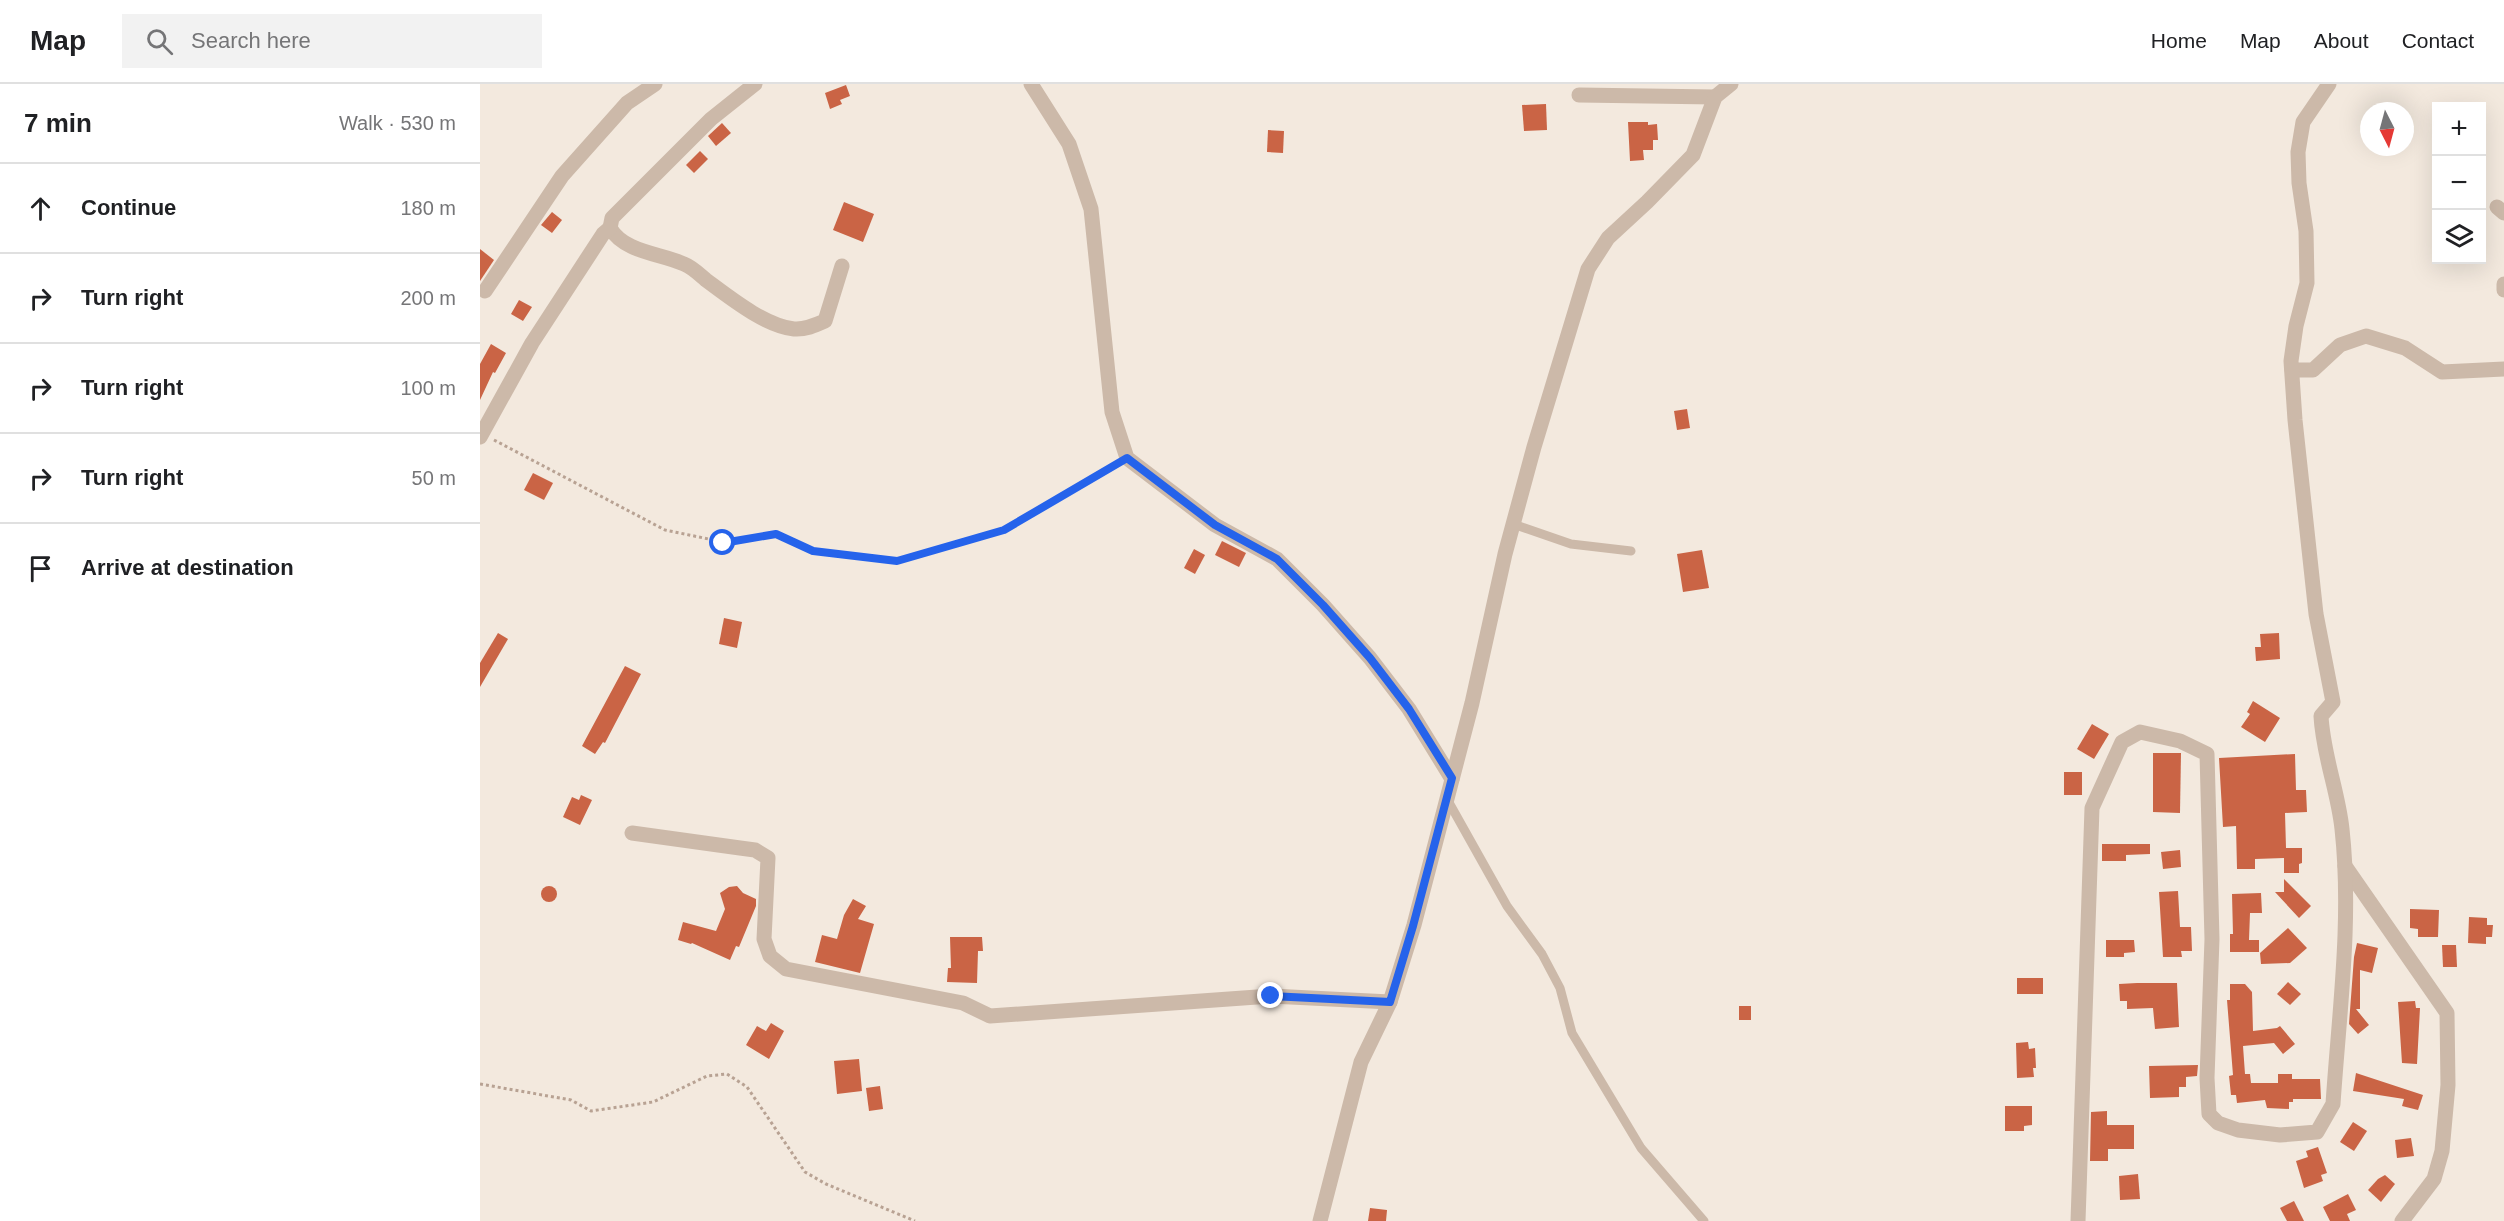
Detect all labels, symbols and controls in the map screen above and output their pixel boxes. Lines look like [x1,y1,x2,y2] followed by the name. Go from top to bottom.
[122,14,542,68] search box
[30,25,86,56] text: Map
[143,25,176,58] icon: search
[191,28,311,53] text: Search here
[2151,29,2207,52] text: Home
[2240,29,2281,52] text: Map
[2314,29,2369,52] text: About
[2402,29,2474,52] text: Contact
[2360,102,2414,156] north arrow
[2432,102,2486,264] map controls
[2432,102,2486,156] button: +
[24,108,92,138] text: 7 min
[339,112,456,134] text: Walk · 530 m
[2432,156,2486,210] button: −
[24,192,57,225] icon: ahead
[81,195,176,220] text: Continue
[400,197,456,219] text: 180 m
[2432,210,2486,264] button: layers
[24,282,57,315] icon: right
[81,285,183,310] text: Turn right
[400,287,456,309] text: 200 m
[24,372,57,405] icon: right
[81,375,183,400] text: Turn right
[400,377,456,399] text: 100 m
[24,462,57,495] icon: right
[81,465,183,490] text: Turn right
[412,467,456,489] text: 50 m
[709,529,735,555] route start
[24,552,57,585] icon: arrive
[81,555,294,580] text: Arrive at destination
[1257,982,1283,1008] route end

